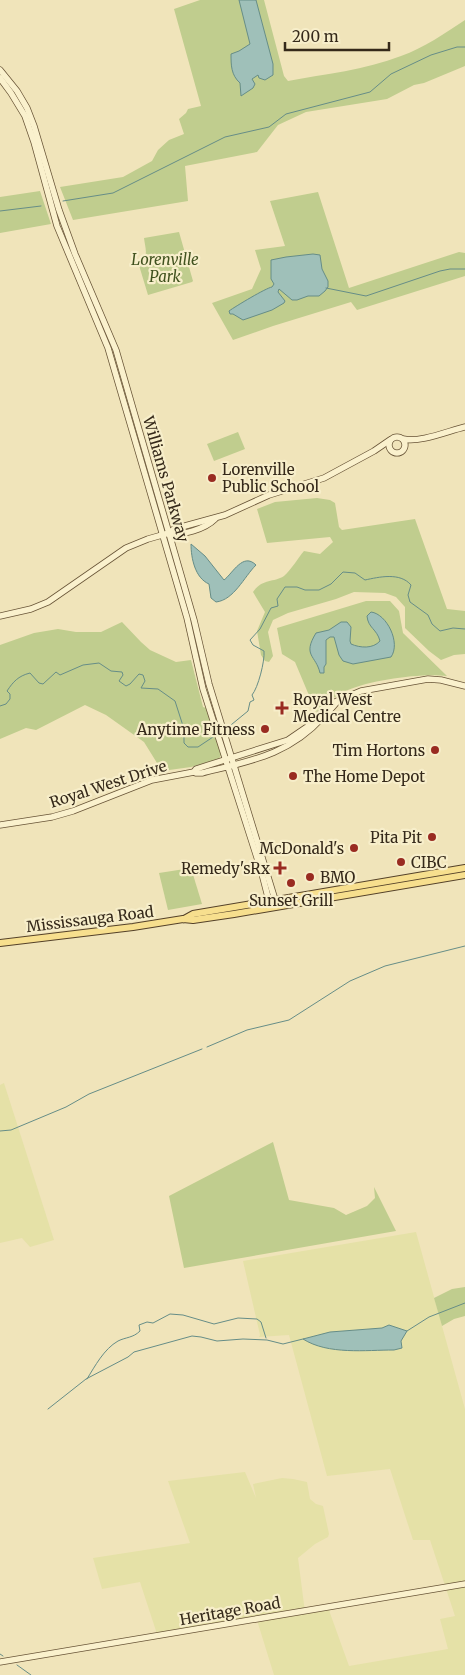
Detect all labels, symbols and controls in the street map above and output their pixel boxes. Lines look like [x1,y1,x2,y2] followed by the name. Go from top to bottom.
[285,20,389,52] scale bar
[292,27,339,46] text: 200 m
[131,250,199,286] park label: Lorenville Park
[139,413,193,544] street label: Williams Parkway
[222,460,319,496] place label: Lorenville Public School
[206,472,218,484] marker: Lorenville Public School
[293,690,401,726] place label: Royal West Medical Centre
[275,701,289,715] marker: Royal West Medical Centre
[136,720,255,739] place label: Anytime Fitness
[259,723,271,735] marker: Anytime Fitness
[332,741,425,760] place label: Tim Hortons
[429,744,441,756] marker: Tim Hortons
[47,756,169,812] street label: Royal West Drive
[303,767,425,786] place label: The Home Depot
[287,770,299,782] marker: The Home Depot
[370,828,422,847] place label: Pita Pit
[426,831,438,843] marker: Pita Pit
[259,839,344,858] place label: McDonald's
[348,842,360,854] marker: McDonald's
[411,853,447,872] place label: CIBC
[395,856,407,868] marker: CIBC
[181,859,270,878] place label: Remedy'sRx
[274,862,286,874] marker: Remedy'sRx
[320,868,356,887] place label: BMO
[304,871,316,883] marker: BMO
[285,877,297,889] marker: Sunset Grill
[249,891,333,910] place label: Sunset Grill
[25,902,155,936] street label: Mississauga Road
[178,1593,282,1629] street label: Heritage Road

